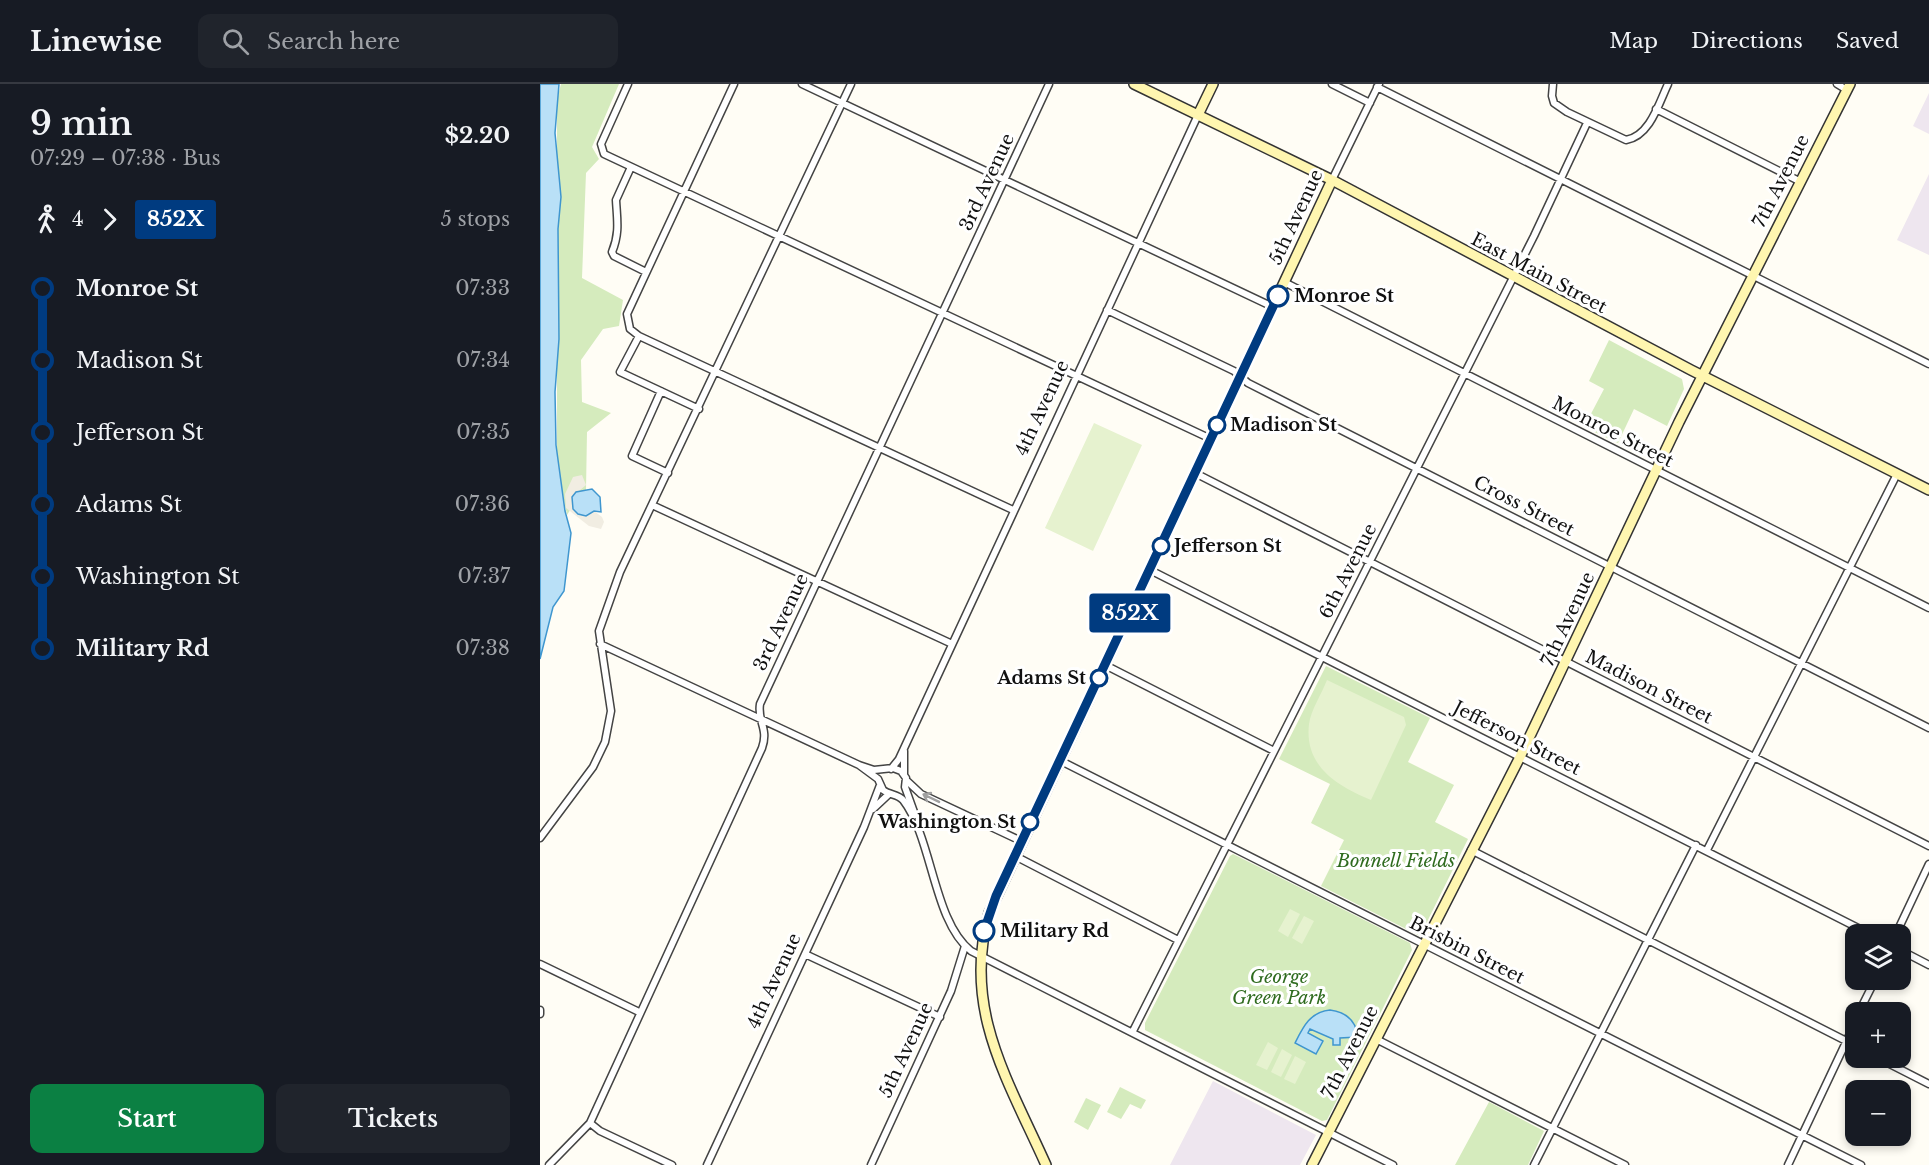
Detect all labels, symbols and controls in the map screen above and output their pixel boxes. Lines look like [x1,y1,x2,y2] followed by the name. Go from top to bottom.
[198,14,618,68] search box
[30,24,162,59] text: Linewise
[219,25,252,58] icon: search
[267,28,400,55] text: Search here
[1609,28,1658,54] text: Map
[1691,28,1803,54] text: Directions
[1836,28,1899,54] text: Saved
[30,103,132,144] text: 9 min
[445,122,510,149] text: $2.20
[955,130,1019,234] street label: 3rd Avenue
[1748,131,1814,231] street label: 7th Avenue
[30,146,221,170] text: 07:29 – 07:38 · Bus
[1264,166,1328,268] street label: 5th Avenue
[30,203,63,236] icon: walk
[93,203,126,236] icon: forward
[147,206,204,232] text: 852X
[72,207,84,231] text: 4
[441,207,510,231] text: 5 stops
[1467,228,1611,318] street label: East Main Street
[76,275,198,302] text: Monroe St
[455,276,510,300] text: 07:33
[1267,285,1289,307] marker: Monroe St
[1294,285,1394,307] place label: Monroe St
[76,347,203,374] text: Madison St
[456,348,510,372] text: 07:34
[1010,357,1074,459] street label: 4th Avenue
[1549,392,1677,472] street label: Monroe Street
[1230,414,1337,436] place label: Madison St
[1208,416,1226,434] marker: Madison St
[76,419,204,446] text: Jefferson St
[456,420,510,444] text: 07:35
[1470,471,1578,541] street label: Cross Street
[76,491,182,518] text: Adams St
[455,492,510,516] text: 07:36
[1315,520,1381,622] street label: 6th Avenue
[1170,535,1282,557] place label: Jefferson St
[1152,537,1170,555] marker: Jefferson St
[76,563,240,590] text: Washington St
[458,564,510,588] text: 07:37
[1537,568,1599,670] street label: 7th Avenue
[749,570,813,674] street label: 3rd Avenue
[1088,594,1172,632] line badge: 852X
[1101,600,1159,626] text: 852X
[76,635,209,662] text: Military Rd
[456,636,510,660] text: 07:38
[1582,646,1716,729] street label: Madison Street
[996,667,1086,689] place label: Adams St
[1090,669,1108,687] marker: Adams St
[1448,695,1585,780] street label: Jefferson Street
[922,792,940,804] one-way arrow
[877,811,1016,833] place label: Washington St
[1021,813,1039,831] marker: Washington St
[1336,850,1455,872] park label: Bonnell Fields
[1406,912,1528,989] street label: Brisbin Street
[973,920,995,942] marker: Military Rd
[1000,920,1110,942] place label: Military Rd
[1845,924,1911,1146] map controls
[1845,924,1911,990] button: layers
[742,930,806,1032] street label: 4th Avenue
[1232,966,1326,1009] park label: George Green Park
[874,999,938,1101] street label: 5th Avenue
[1317,1002,1383,1102] street label: 7th Avenue
[1845,1002,1911,1068] button: +
[1845,1080,1911,1146] button: −
[30,1084,264,1153] button: Start
[276,1084,510,1153] button: Tickets

